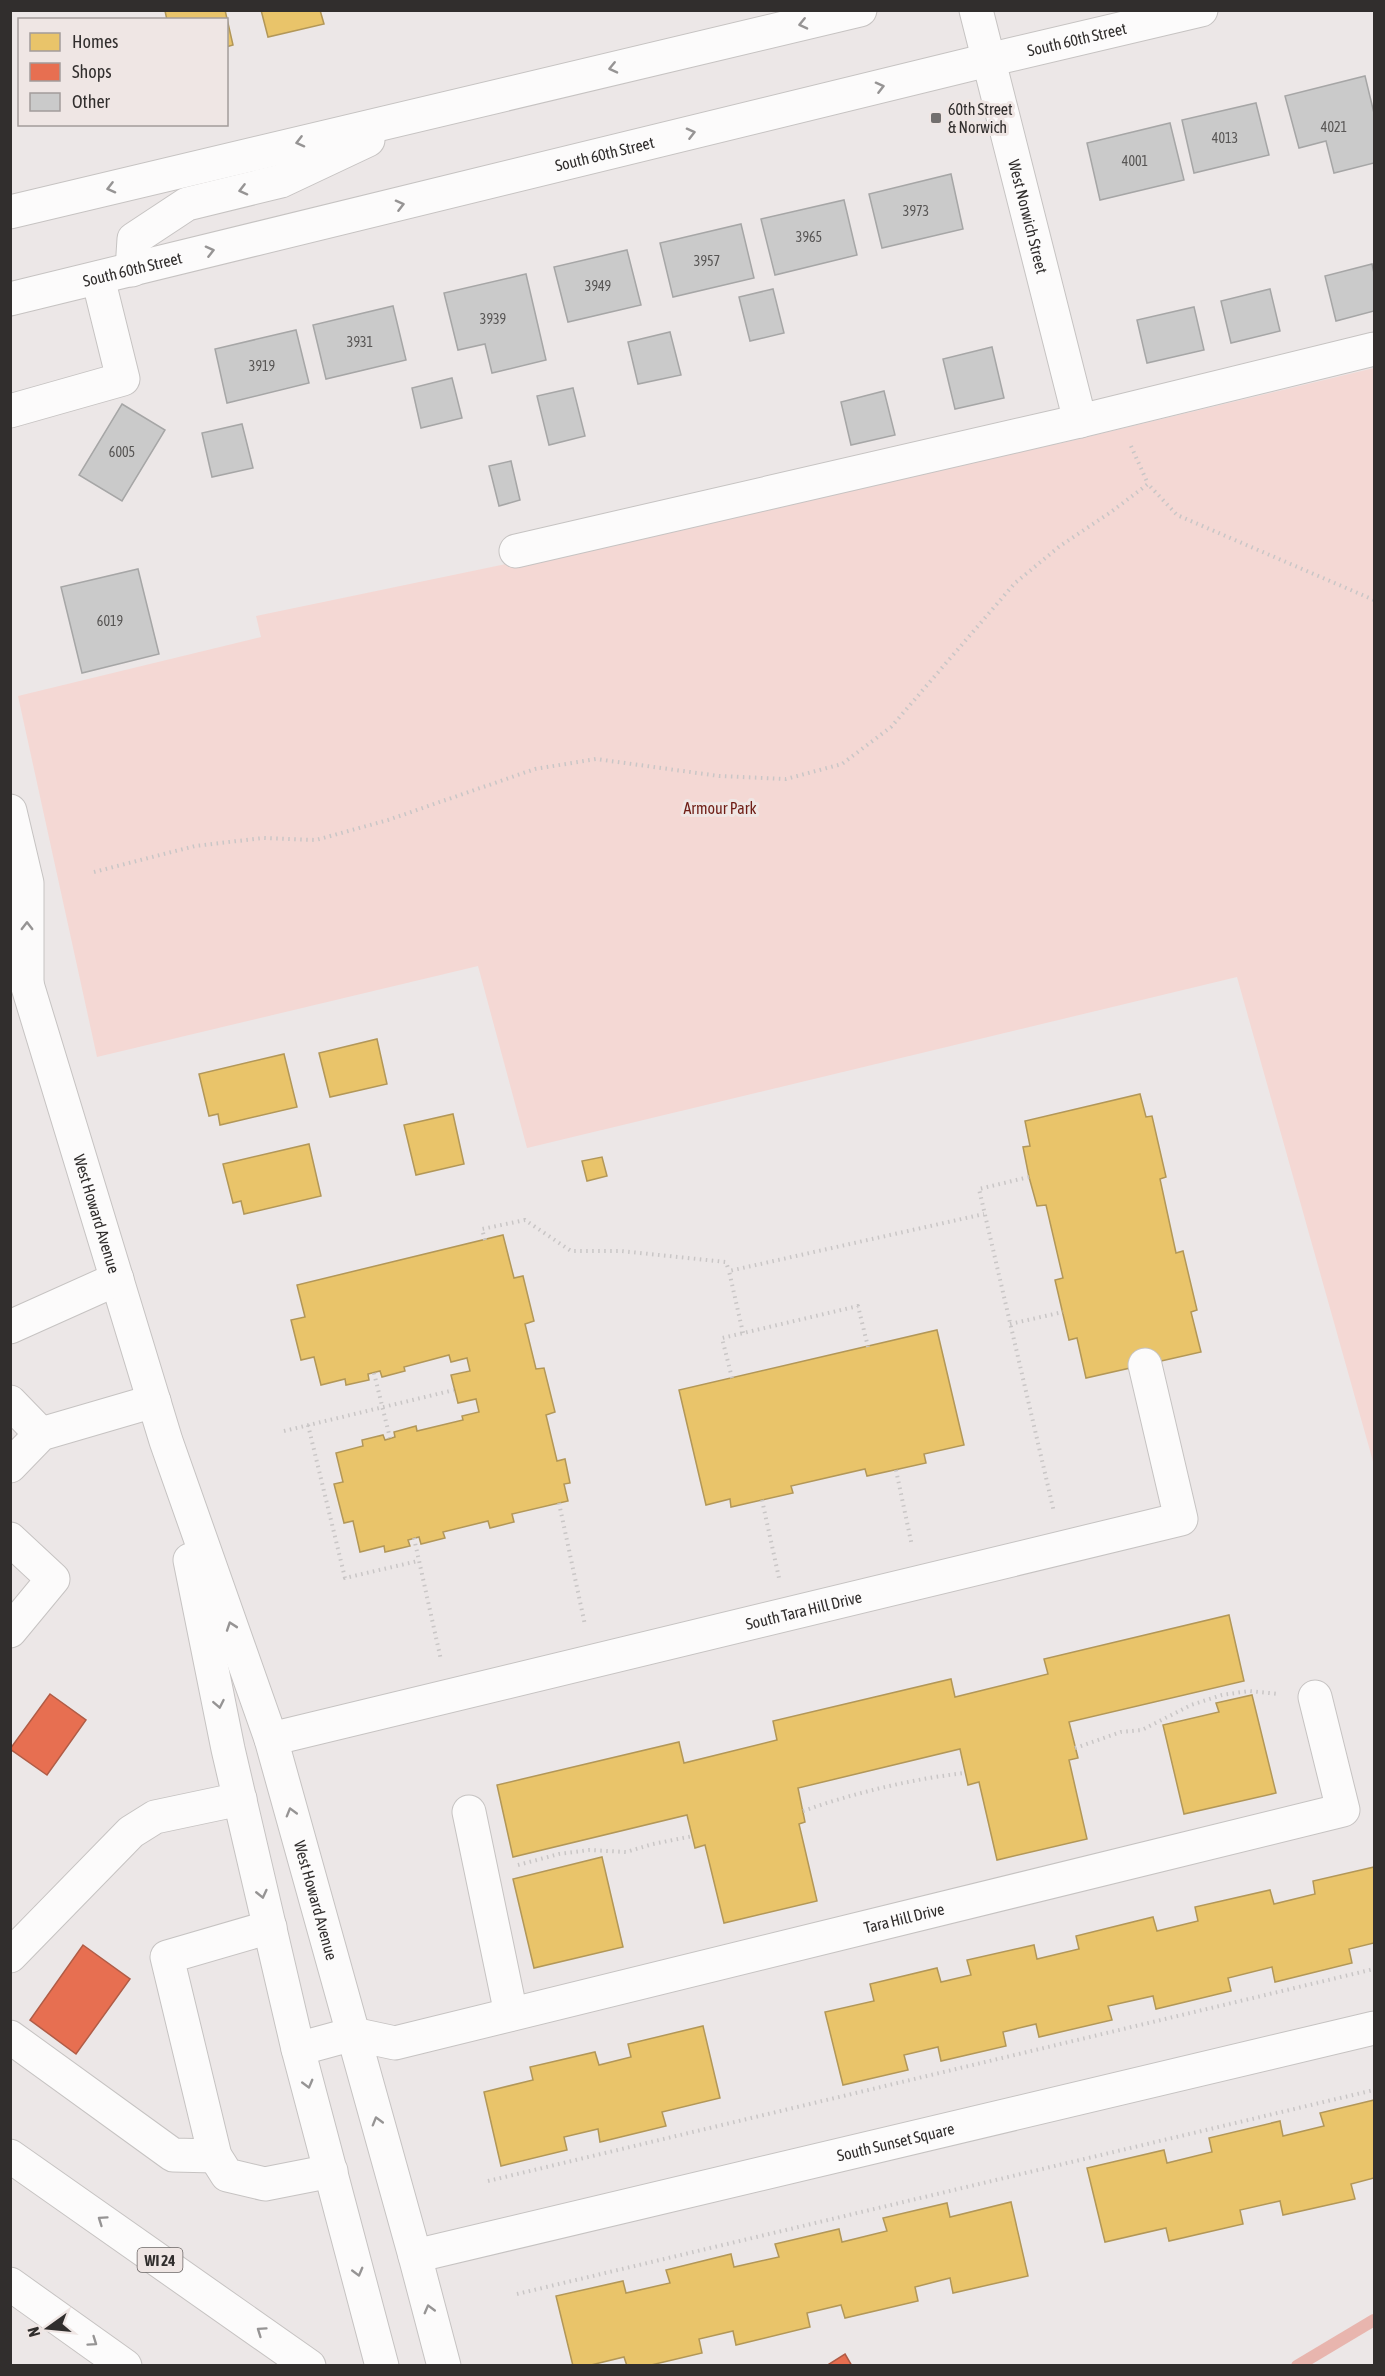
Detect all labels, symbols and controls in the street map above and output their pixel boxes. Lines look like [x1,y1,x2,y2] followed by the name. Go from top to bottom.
[798,16,808,29] one-way arrow
[18,18,228,126] legend
[1025,19,1129,59] street label: South 60th Street
[72,31,118,52] text: Homes
[72,61,112,82] text: Shops
[608,61,618,74] one-way arrow
[875,81,885,94] one-way arrow
[72,91,111,112] text: Other
[948,100,1013,136] place label: 60th Street & Norwich
[929,111,943,125] marker: 60th Street & Norwich
[1321,119,1347,135] house number: 4021
[686,128,696,141] one-way arrow
[1212,130,1238,146] house number: 4013
[553,133,656,174] street label: South 60th Street
[296,135,306,148] one-way arrow
[1122,153,1148,169] house number: 4001
[1005,158,1051,276] street label: West Norwich Street
[106,180,116,193] one-way arrow
[238,183,248,196] one-way arrow
[394,199,404,212] one-way arrow
[903,203,929,219] house number: 3973
[796,229,822,245] house number: 3965
[205,246,215,259] one-way arrow
[81,248,184,290] street label: South 60th Street
[694,253,720,269] house number: 3957
[585,278,611,294] house number: 3949
[480,311,506,327] house number: 3939
[347,334,373,350] house number: 3931
[249,358,275,374] house number: 3919
[109,444,135,460] house number: 6005
[97,613,123,629] house number: 6019
[684,799,756,817] park label: Armour Park
[21,921,33,930] one-way arrow
[70,1152,123,1275] street label: West Howard Avenue
[744,1588,863,1633] street label: South Tara Hill Drive
[226,1621,239,1632] one-way arrow
[212,1699,225,1709] one-way arrow
[286,1807,298,1818] one-way arrow
[291,1839,341,1962] street label: West Howard Avenue
[255,1889,268,1899] one-way arrow
[862,1899,946,1936] street label: Tara Hill Drive
[300,2079,313,2089] one-way arrow
[372,2116,385,2126] one-way arrow
[835,2119,956,2164] street label: South Sunset Square
[97,2216,108,2227] one-way arrow
[138,2248,182,2272] road number: WI 24
[351,2266,363,2277] one-way arrow
[18,2298,78,2358] north arrow
[424,2304,436,2315] one-way arrow
[24,2325,43,2339] text: N
[257,2328,268,2339] one-way arrow
[86,2335,97,2346] one-way arrow

